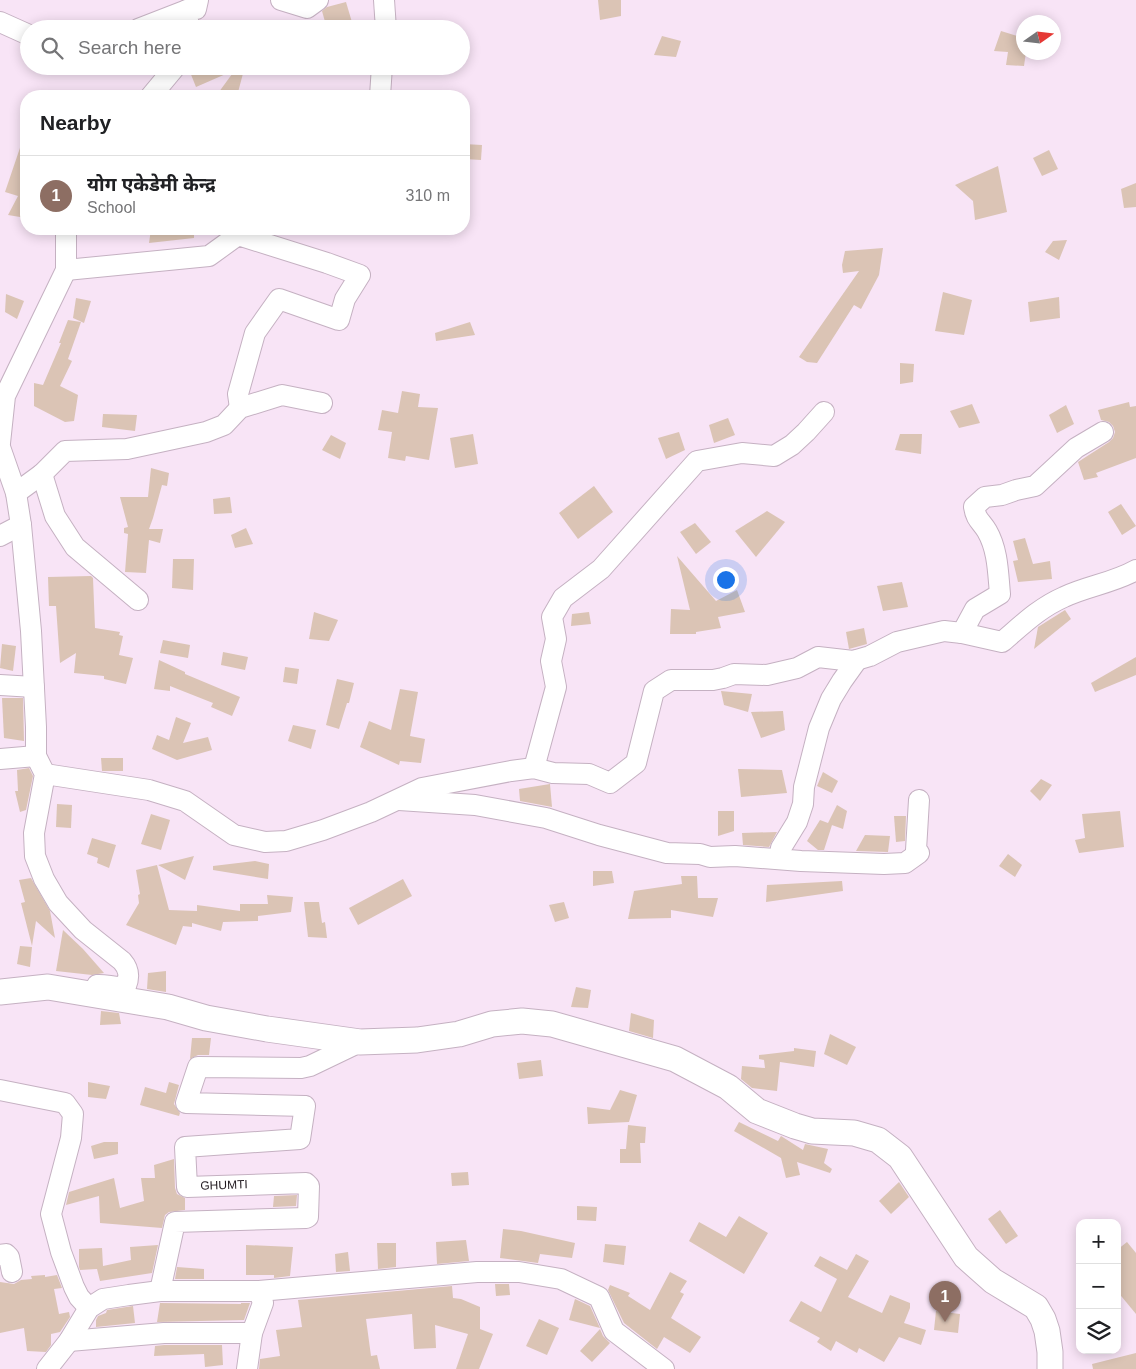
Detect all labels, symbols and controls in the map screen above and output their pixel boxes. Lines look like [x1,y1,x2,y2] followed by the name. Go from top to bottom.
[1016,15,1061,60] north arrow
[20,20,470,75] search box
[38,34,66,62] icon: search
[78,37,182,58] text: Search here
[40,111,111,134] text: Nearby
[87,174,216,195] text: योग एकेडेमी केन्द्र
[52,187,60,204] text: 1
[406,187,450,204] text: 310 m
[87,199,136,216] text: School
[713,567,739,593] your location
[200,1177,248,1193] street label: GHUMTI
[1076,1219,1121,1354] map controls
[1076,1219,1121,1264] button: +
[1076,1264,1121,1309] button: −
[929,1281,961,1322] pin: 1
[1076,1309,1121,1354] button: layers

